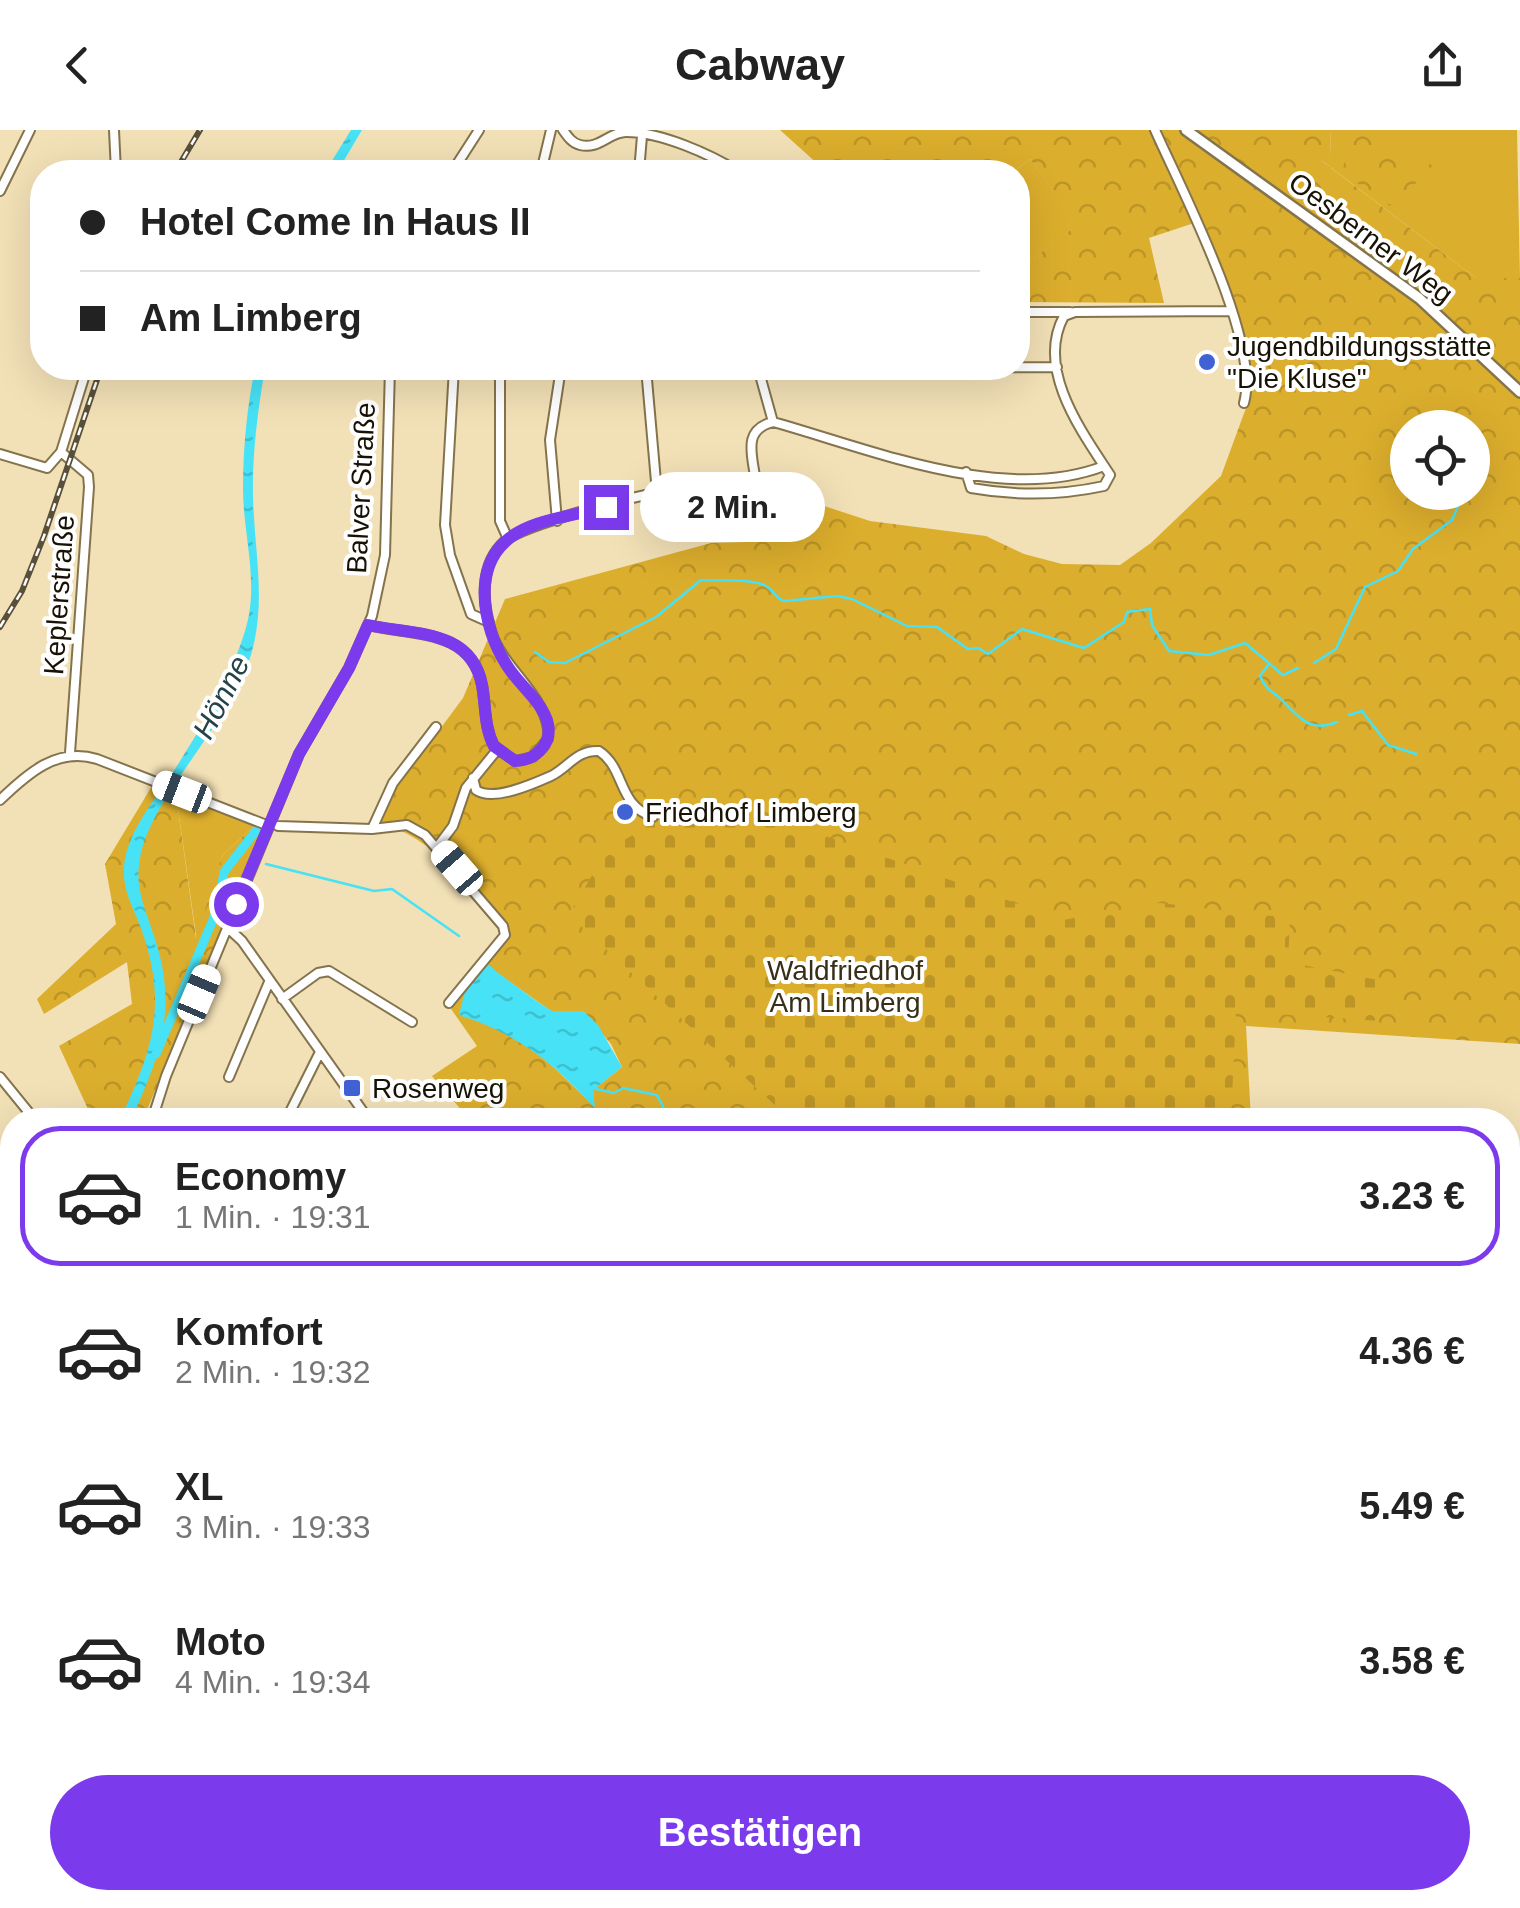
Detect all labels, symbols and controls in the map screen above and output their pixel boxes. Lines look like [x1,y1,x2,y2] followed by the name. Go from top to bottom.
[50,38,105,93] icon: back
[1415,38,1470,93] icon: share
[675,39,845,90] text: Cabway
[1283,166,1459,310] street label: Oesberner Weg
[140,201,531,243] text: Hotel Come In Haus II
[140,297,362,339] text: Am Limberg
[1227,331,1492,394] place label: Jugendbildungsstätte "Die Kluse"
[1196,351,1218,373] marker: Jugendbildungsstätte "Die Kluse"
[341,402,381,574] street label: Balver Straße
[1390,410,1490,510] map controls
[1390,410,1490,510] button: locate
[641,472,826,542] callout: 2 Min.
[584,485,629,530] route end
[687,489,778,525] text: 2 Min.
[38,514,80,676] street label: Keplerstraße
[186,650,256,744] water label: Hönne
[149,767,215,817] car
[645,797,857,828] place label: Friedhof Limberg
[614,801,636,823] marker: Friedhof Limberg
[426,836,488,900] car
[214,882,259,927] route start
[767,955,923,1018] park label: Waldfriedhof Am Limberg
[173,961,225,1027] car
[372,1073,504,1104] place label: Rosenweg
[341,1077,363,1099] marker: Rosenweg
[55,1151,145,1241] icon: car
[175,1156,346,1198] text: Economy
[1359,1175,1465,1217] text: 3.23 €
[175,1199,371,1235] text: 1 Min. · 19:31
[55,1306,145,1396] icon: car
[175,1311,323,1353] text: Komfort
[1359,1330,1465,1372] text: 4.36 €
[175,1354,371,1390] text: 2 Min. · 19:32
[55,1461,145,1551] icon: car
[175,1466,224,1508] text: XL
[1359,1485,1465,1527] text: 5.49 €
[175,1509,371,1545] text: 3 Min. · 19:33
[55,1616,145,1706] icon: car
[175,1621,266,1663] text: Moto
[1359,1640,1465,1682] text: 3.58 €
[175,1664,371,1700] text: 4 Min. · 19:34
[50,1775,1470,1890] button: Bestätigen

